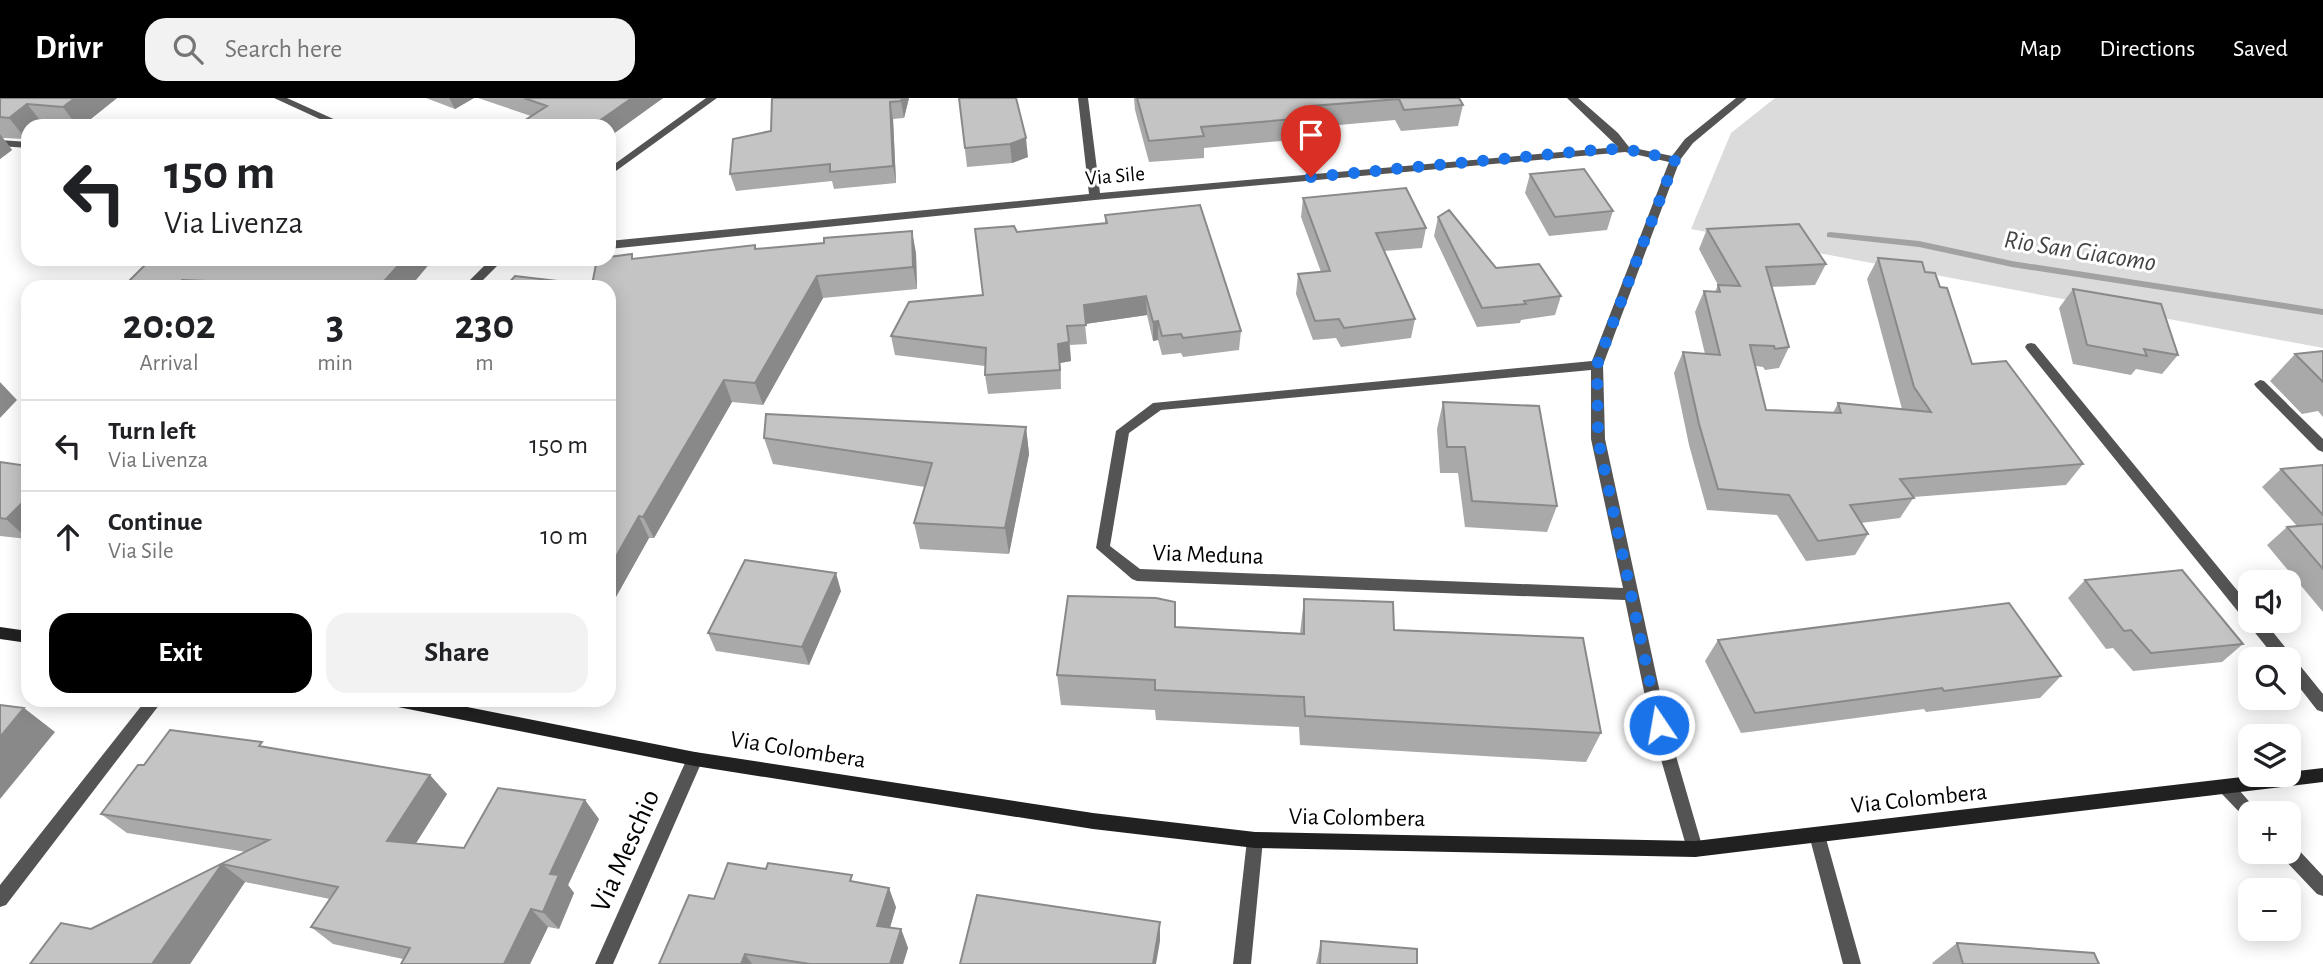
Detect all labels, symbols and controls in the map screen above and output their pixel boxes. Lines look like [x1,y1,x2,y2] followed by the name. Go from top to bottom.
[145,18,635,81] search box
[169,30,207,68] icon: search
[35,32,103,65] text: Drivr
[225,36,342,62] text: Search here
[2019,37,2061,61] text: Map
[2099,37,2195,61] text: Directions
[2233,37,2288,61] text: Saved
[1281,105,1341,177] pin
[1292,116,1330,154] icon: arrive
[49,147,140,238] icon: left
[164,149,275,198] text: 150 m
[1084,163,1146,189] street label: Via Sile
[164,207,303,239] text: Via Livenza
[2002,226,2158,276] water label: Rio San Giacomo
[123,304,216,346] text: 20:02
[326,304,344,346] text: 3
[455,304,514,346] text: 230
[140,352,199,375] text: Arrival
[317,352,353,375] text: min
[475,352,494,375] text: m
[108,418,196,444] text: Turn left
[49,427,87,465] icon: left
[529,432,588,458] text: 150 m
[108,449,208,472] text: Via Livenza
[108,509,203,535] text: Continue
[49,518,87,556] icon: ahead
[540,523,588,549] text: 10 m
[108,540,174,563] text: Via Sile
[1152,541,1264,569] street label: Via Meduna
[2238,570,2301,941] map controls
[2238,570,2301,633] button: sound
[49,613,312,693] button: Exit
[326,613,588,693] button: Share
[2238,647,2301,710] button: search
[1622,688,1696,762] position arrow
[2238,724,2301,787] button: layers
[729,727,867,773] street label: Via Colombera
[1850,780,1988,818] street label: Via Colombera
[587,786,665,916] street label: Via Meschio
[2238,801,2301,864] button: +
[1288,805,1426,831] street label: Via Colombera
[2238,878,2301,941] button: −

